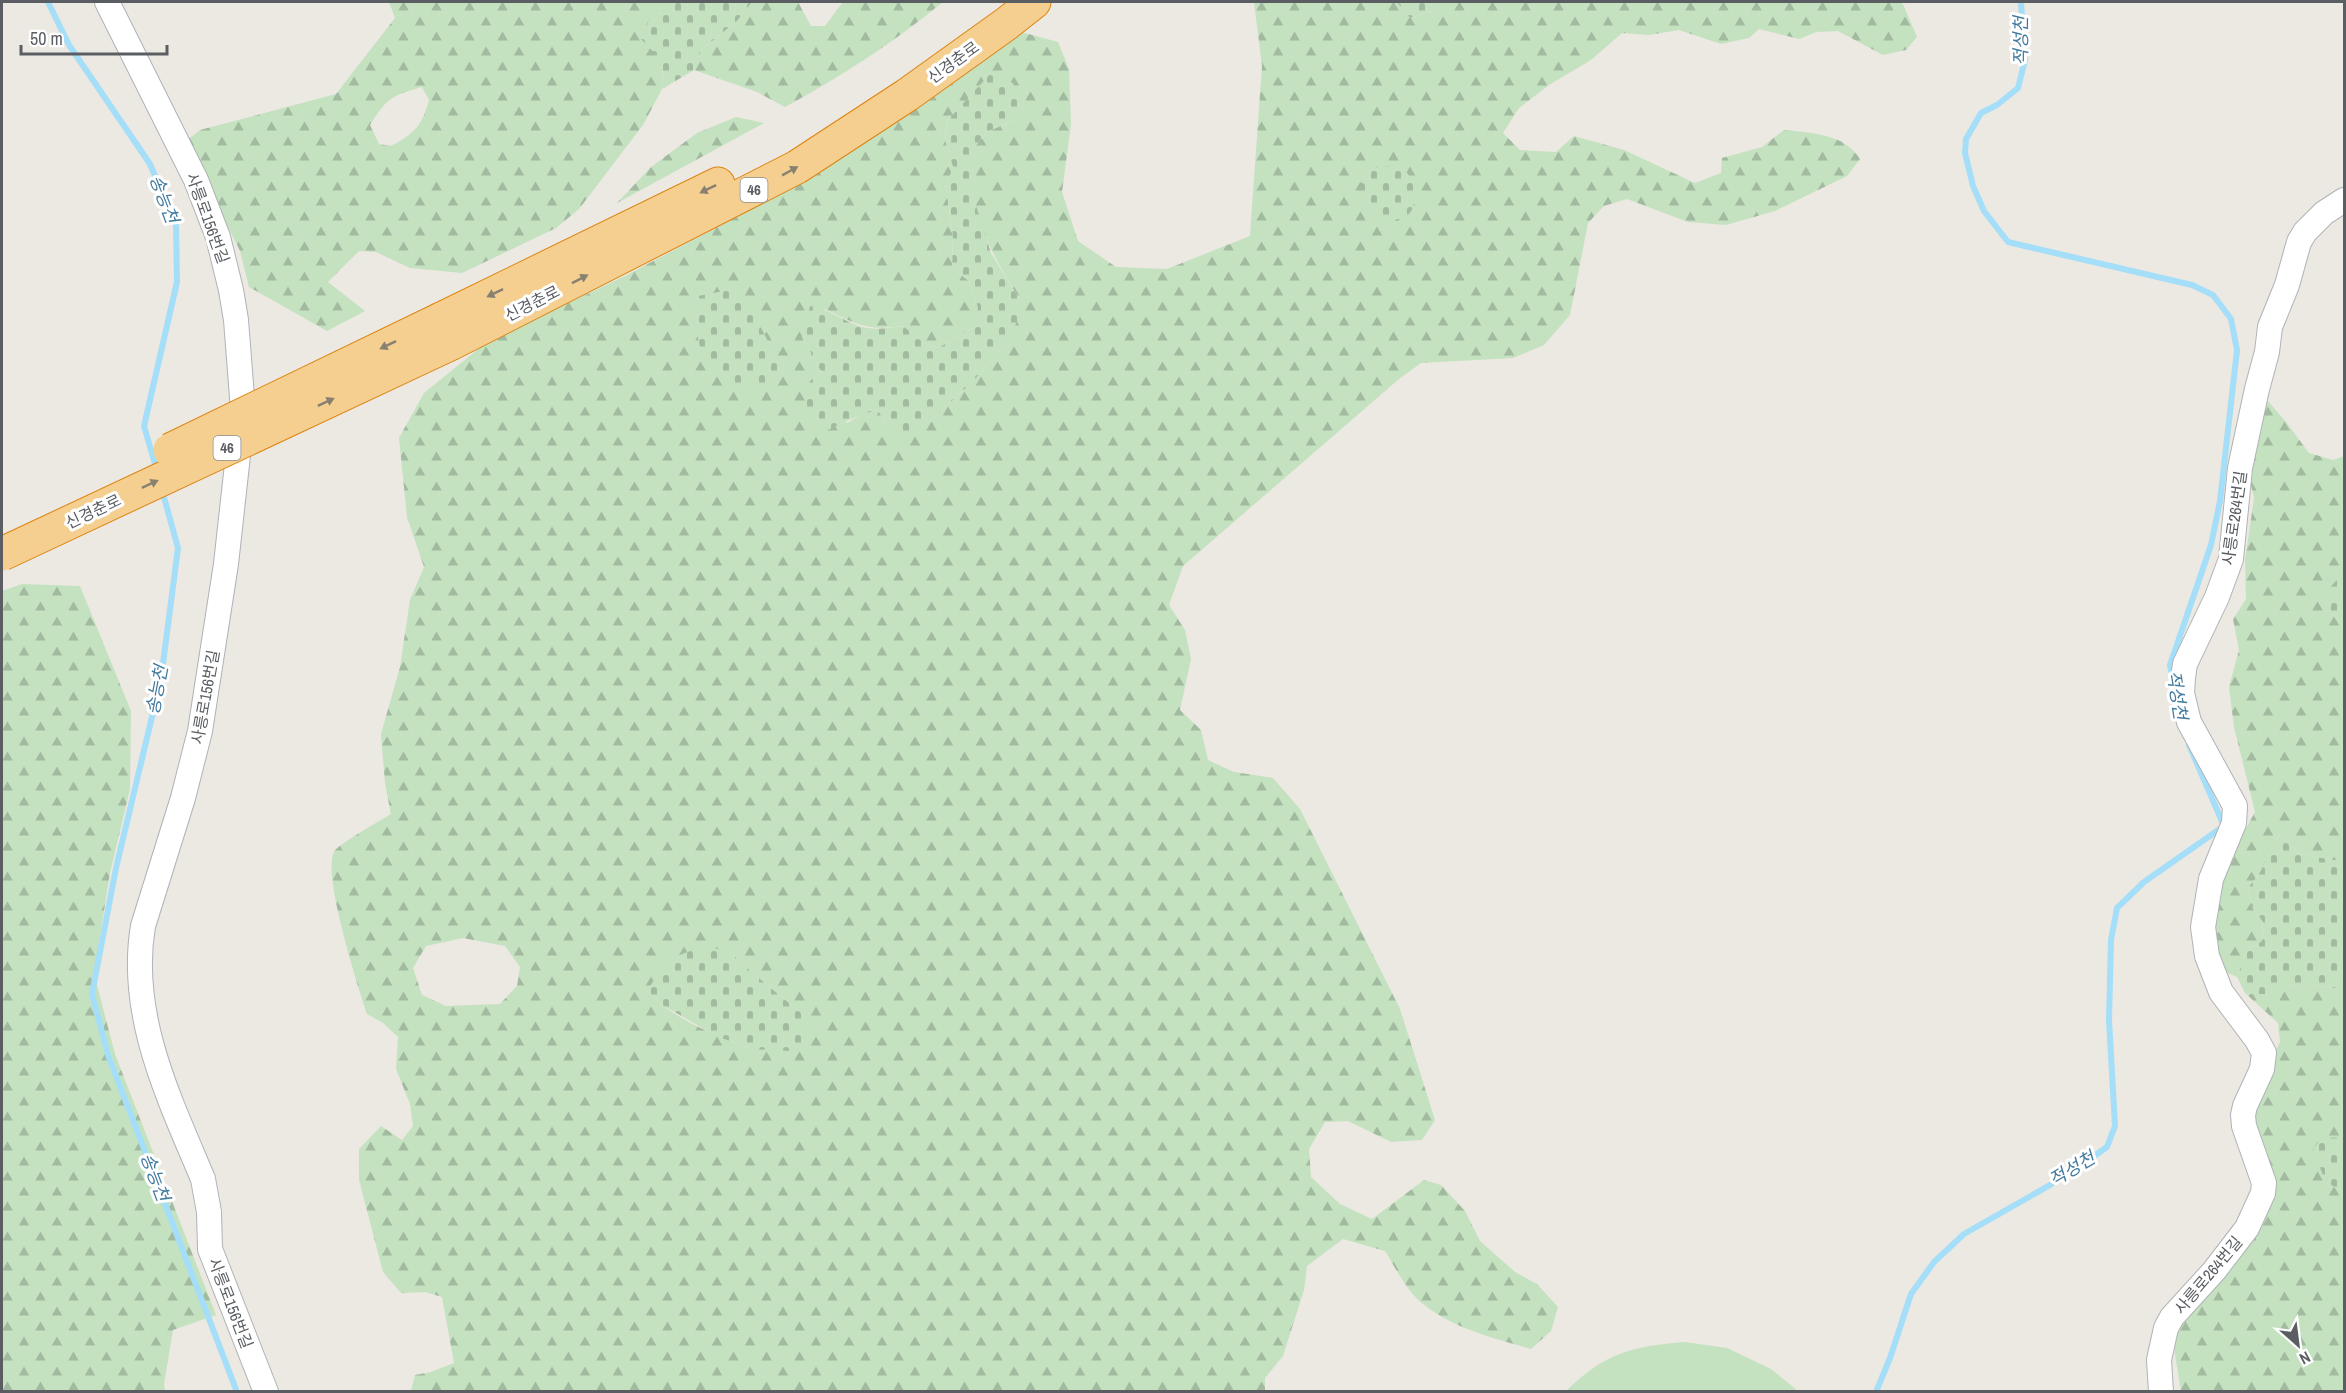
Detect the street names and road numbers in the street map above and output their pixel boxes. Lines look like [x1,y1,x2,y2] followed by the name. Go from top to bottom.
[923,36,984,88] street label: 신경춘로
[181,169,235,267] street label: 사릉로156번길
[740,178,768,202] road number: 46
[501,280,563,326] street label: 신경춘로
[214,436,240,460] road number: 46
[2216,469,2252,567] street label: 사릉로264번길
[62,488,125,533] street label: 신경춘로
[186,648,224,746] street label: 사릉로156번길
[2169,1231,2247,1319] street label: 사릉로264번길
[204,1254,258,1352] street label: 사릉로156번길

